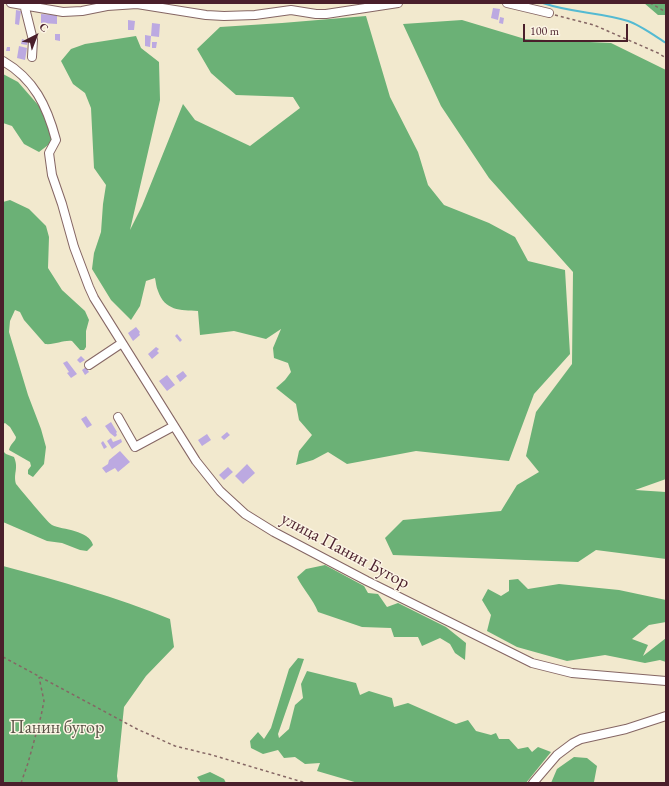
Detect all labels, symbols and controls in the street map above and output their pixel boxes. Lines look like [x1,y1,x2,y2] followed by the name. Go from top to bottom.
[16,16,56,56] north arrow
[525,16,630,42] scale bar
[36,19,52,35] text: С
[530,23,559,39] text: 100 m
[277,508,413,594] street label: улица Панин Бугор
[10,717,104,739] park label: Панин бугор

